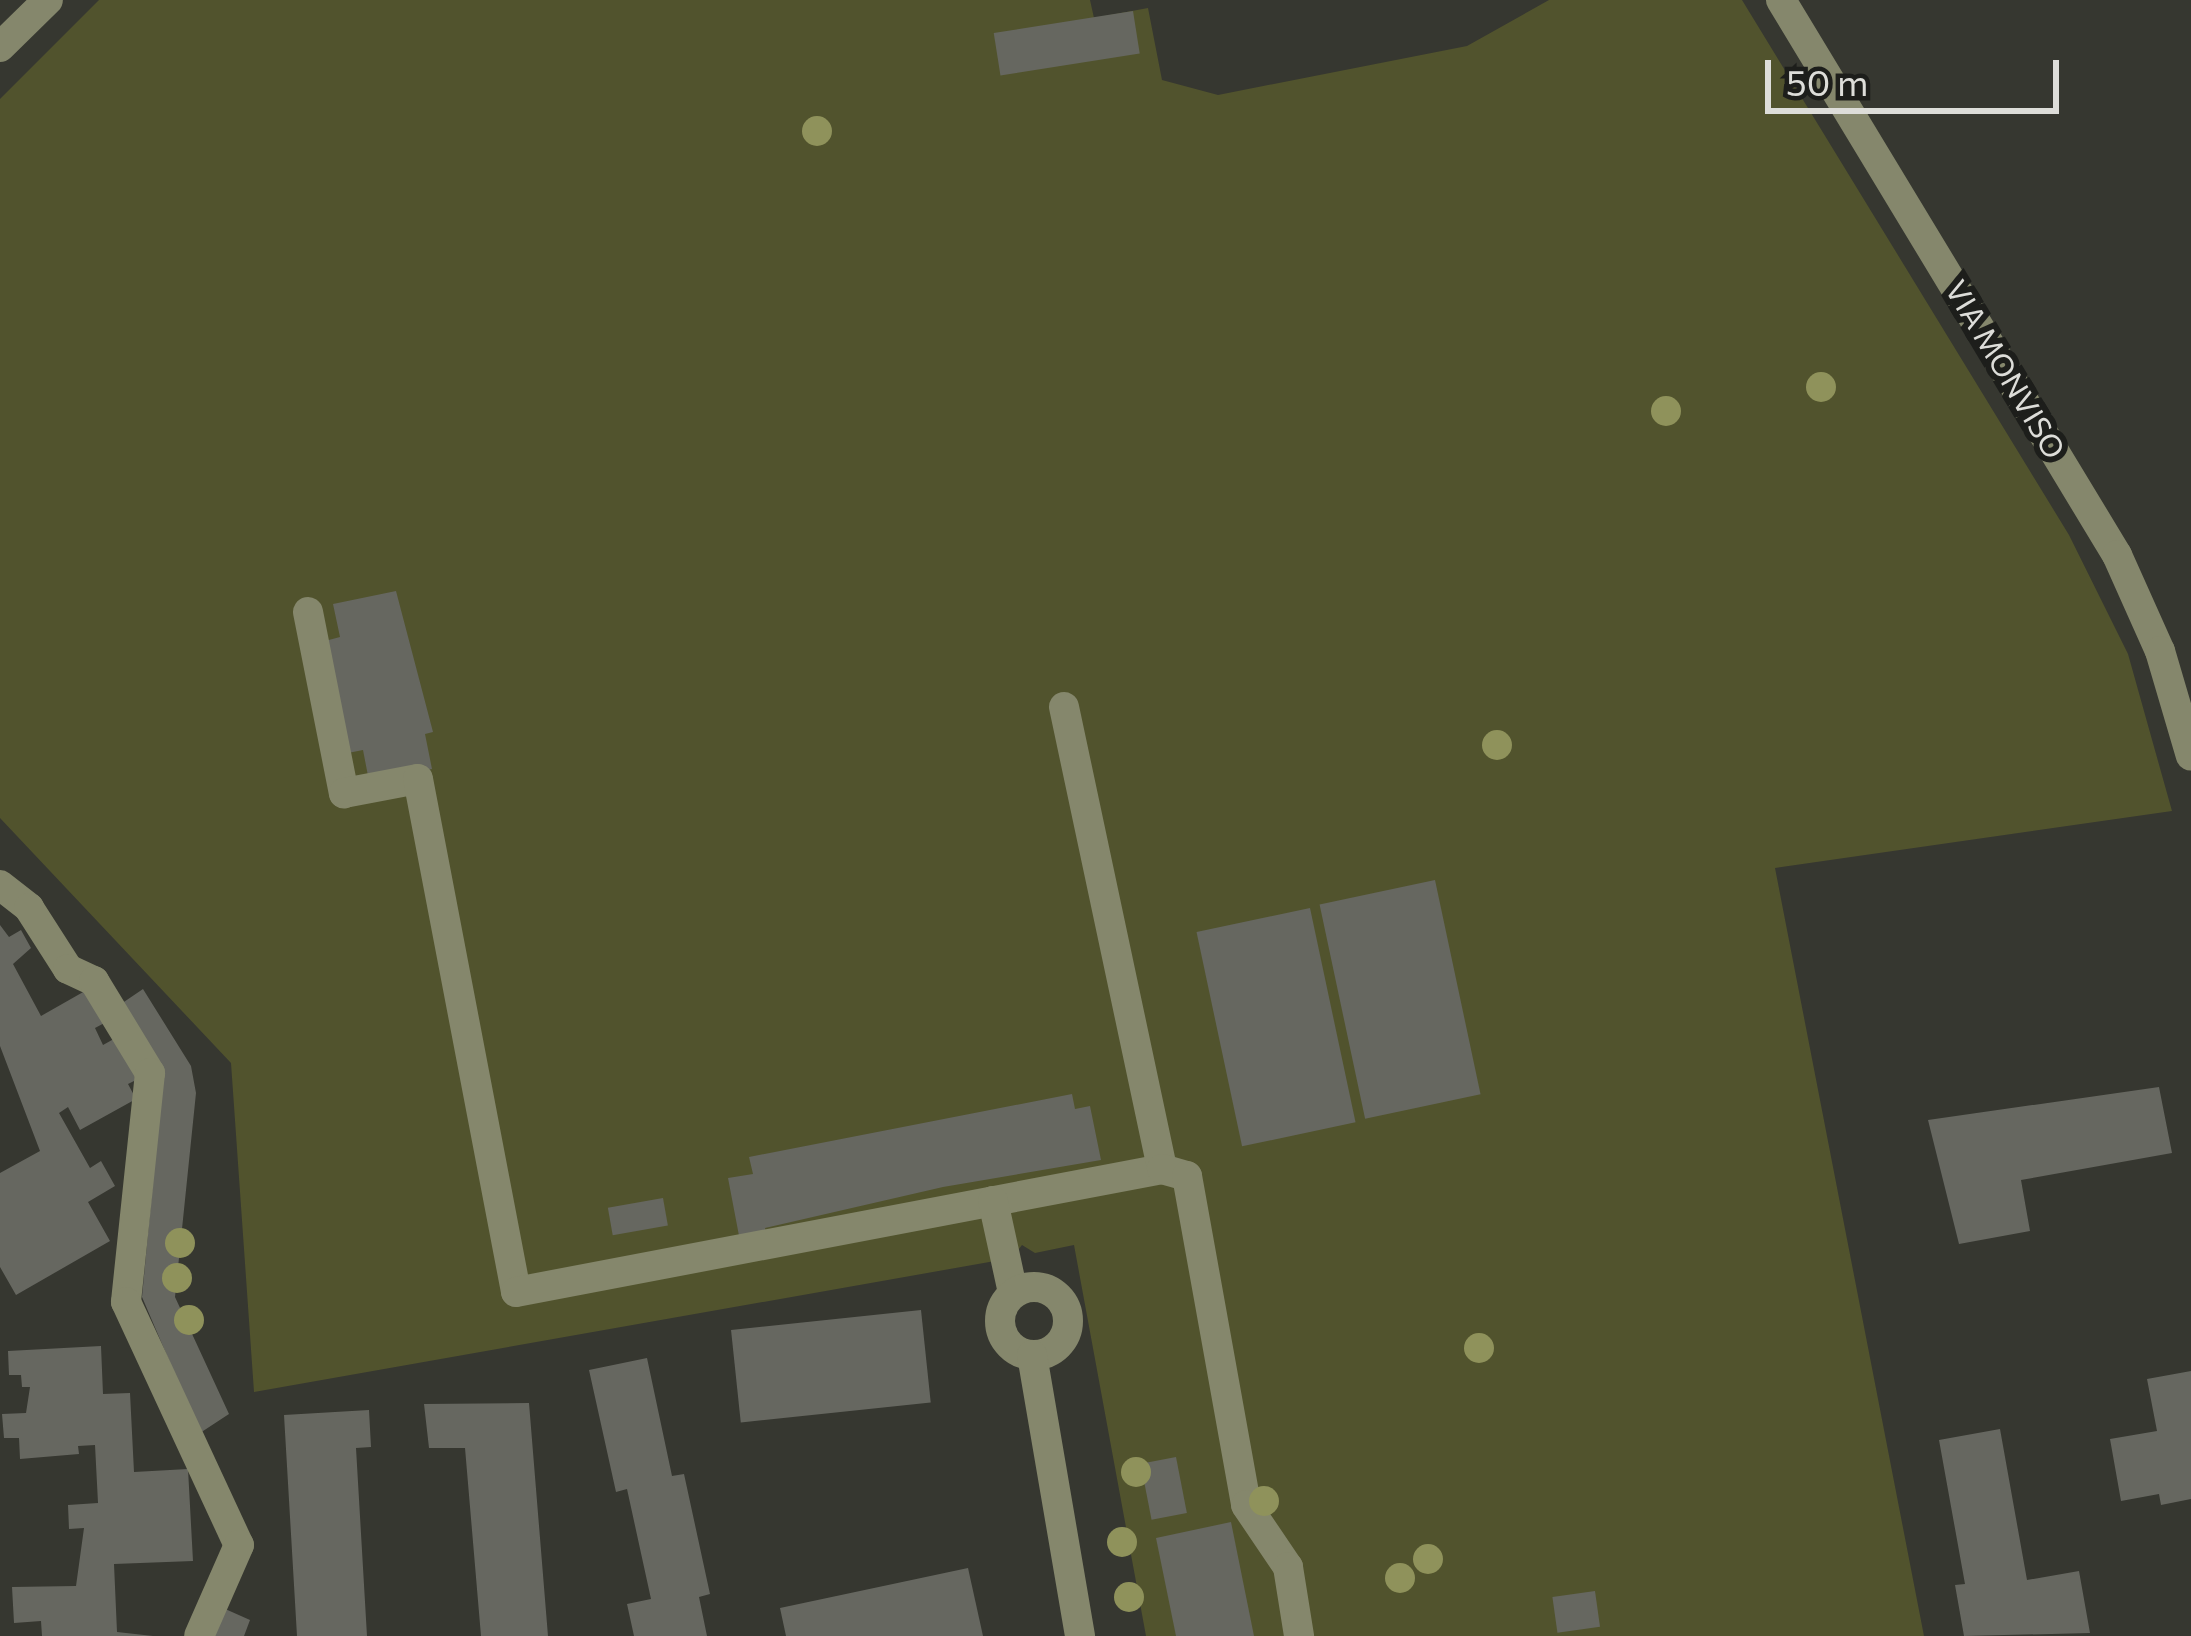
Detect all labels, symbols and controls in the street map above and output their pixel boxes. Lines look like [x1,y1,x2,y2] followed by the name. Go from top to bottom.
[1771,36,2065,110] scale bar
[1786,59,1868,103] text: 50 m
[1939,273,2073,465] street label: VIA MONVISO

